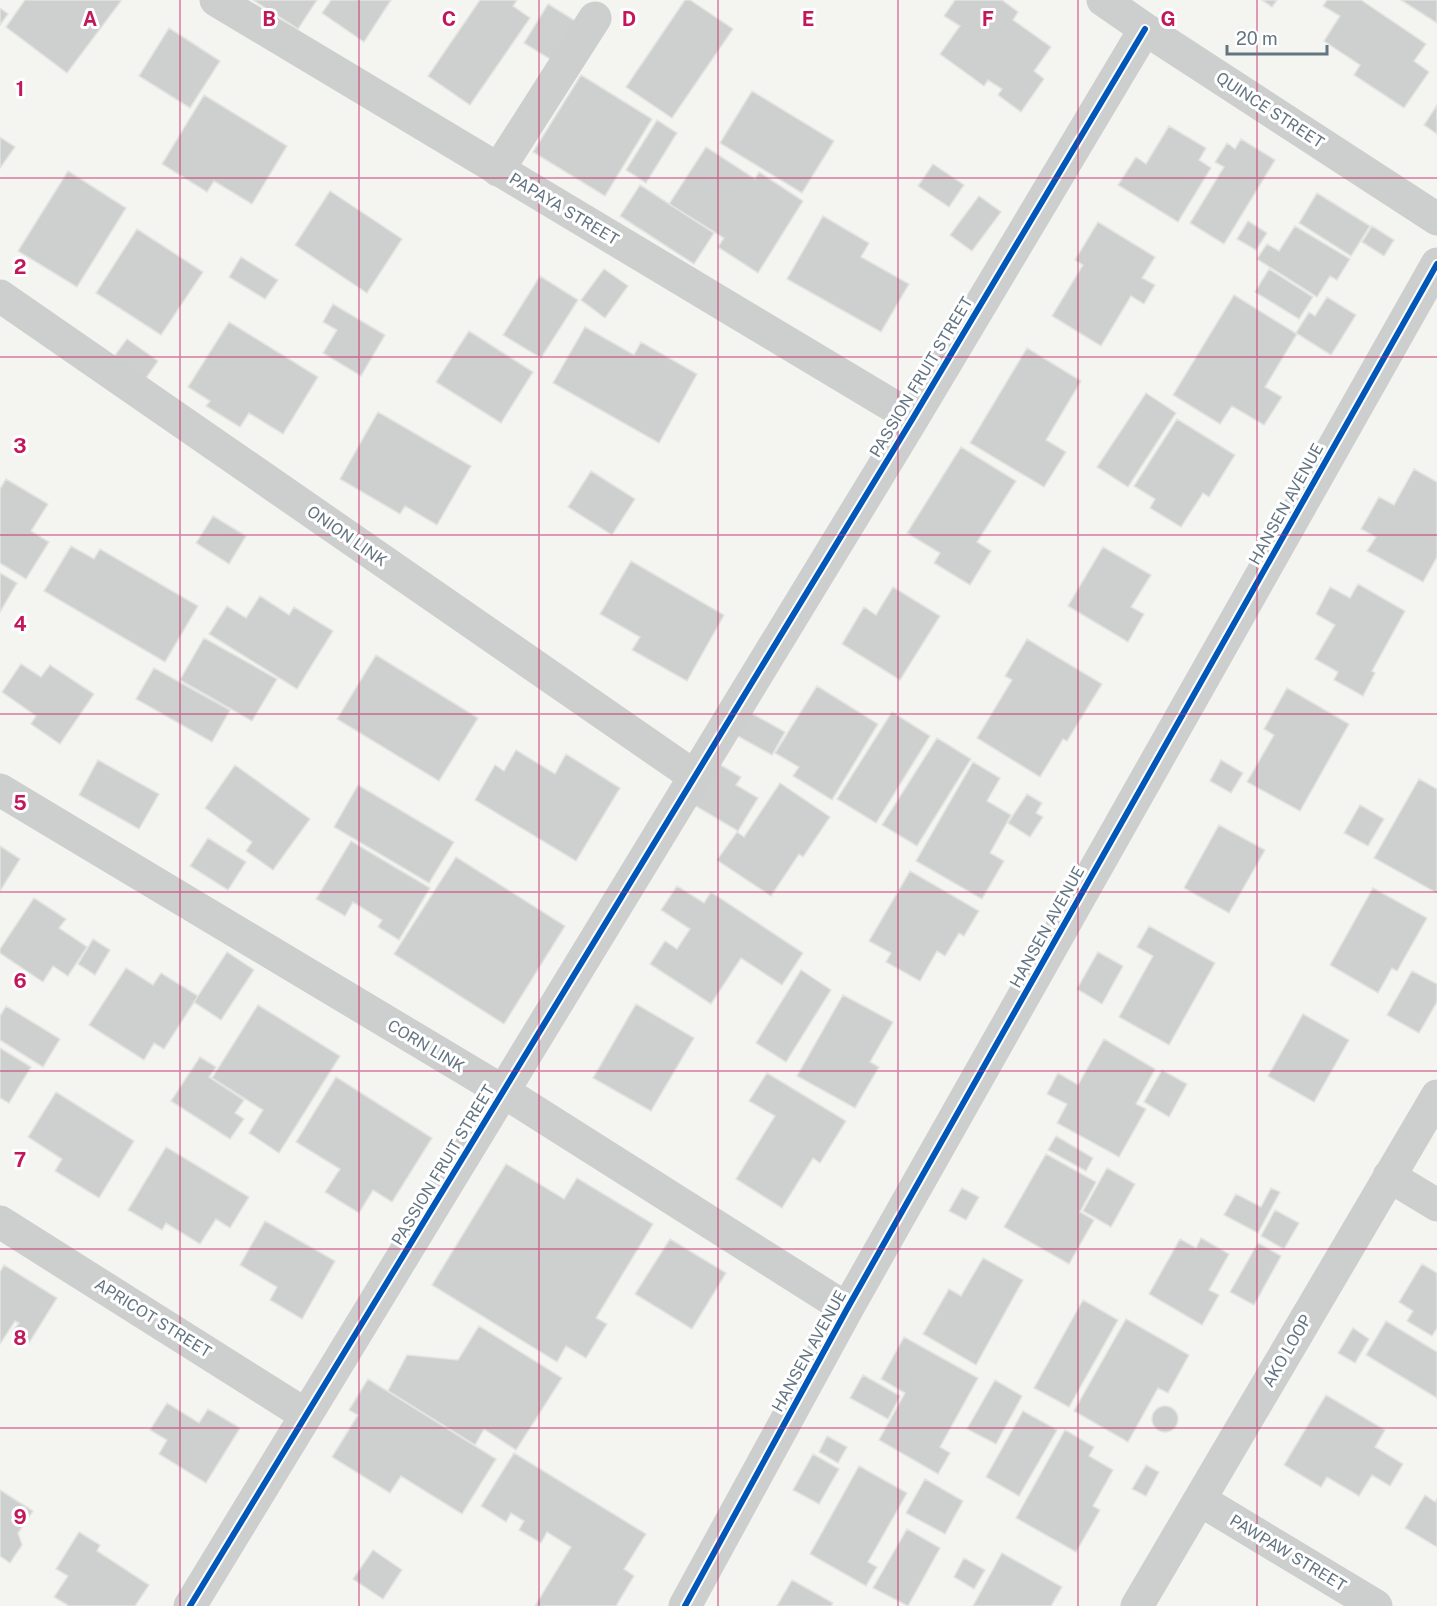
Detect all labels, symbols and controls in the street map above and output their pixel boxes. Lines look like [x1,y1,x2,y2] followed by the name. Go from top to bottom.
[83,7,97,31] text: A
[262,7,276,31] text: B
[442,7,456,31] text: C
[622,7,636,31] text: D
[802,7,814,31] text: E
[982,7,994,31] text: F
[1160,7,1176,31] text: G
[1227,18,1328,56] scale bar
[1236,28,1278,49] text: 20 m
[1212,68,1328,152] street label: QUINCE STREET
[16,77,24,101] text: 1
[506,169,623,249] street label: PAPAYA STREET
[14,255,26,279] text: 2
[866,293,977,461] street label: PASSION FRUIT STREET
[13,434,27,458] text: 3
[1245,440,1327,568] street label: HANSEN AVENUE
[304,502,391,570] street label: ONION LINK
[13,612,27,636] text: 4
[13,791,27,815] text: 5
[1006,863,1088,991] street label: HANSEN AVENUE
[13,969,27,993] text: 6
[384,1016,468,1076] street label: CORN LINK
[388,1081,499,1249] street label: PASSION FRUIT STREET
[14,1148,26,1172] text: 7
[91,1275,215,1362] street label: APRICOT STREET
[768,1287,850,1415] street label: HANSEN AVENUE
[1259,1311,1315,1391] street label: AKO LOOP
[13,1326,27,1350] text: 8
[13,1505,27,1529] text: 9
[1226,1511,1350,1596] street label: PAWPAW STREET

